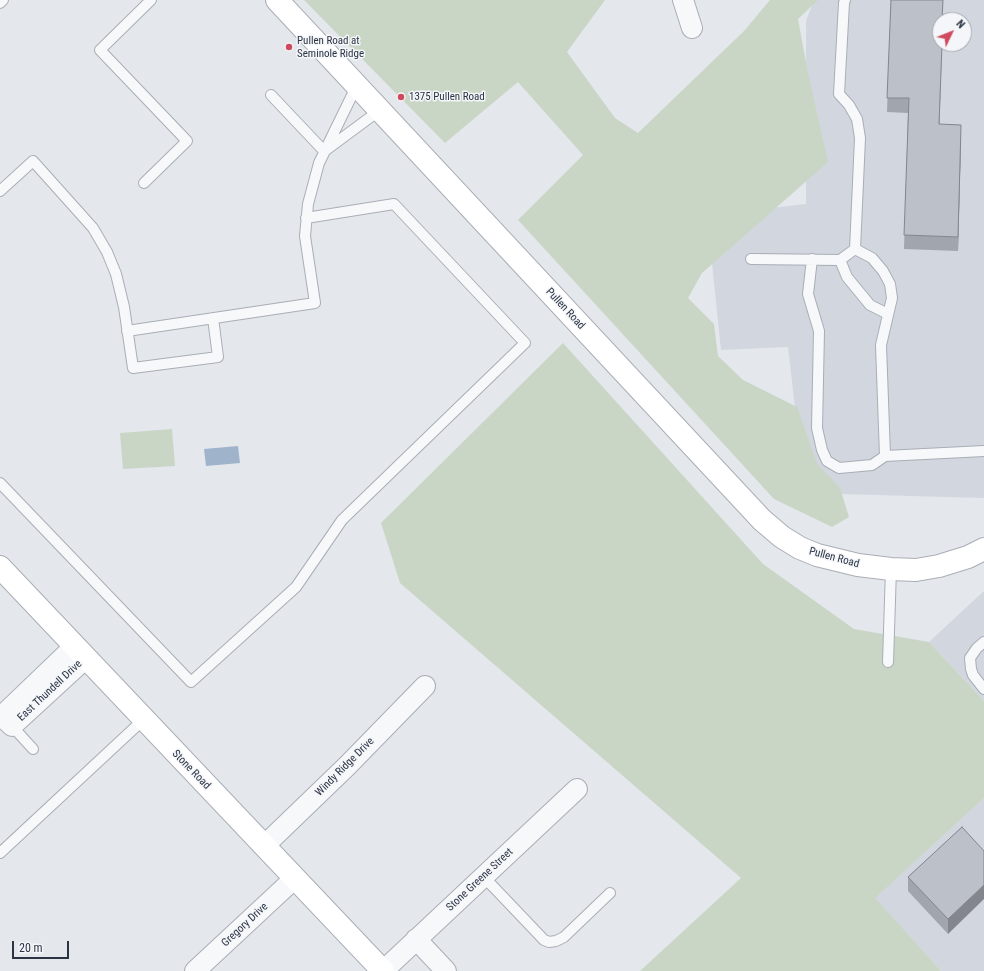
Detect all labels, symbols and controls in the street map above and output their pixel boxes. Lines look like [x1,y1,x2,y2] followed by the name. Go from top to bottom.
[932,12,972,52] north arrow
[953,17,967,31] text: N
[297,34,364,60] place label: Pullen Road at Seminole Ridge
[284,42,294,52] marker: Pullen Road at Seminole Ridge
[409,90,485,104] place label: 1375 Pullen Road
[396,92,406,102] marker: 1375 Pullen Road
[543,286,587,332] street label: Pullen Road
[807,545,861,571] street label: Pullen Road
[15,658,85,724] street label: East Thundell Drive
[313,735,377,799] street label: Windy Ridge Drive
[169,748,213,792] street label: Stone Road
[444,846,516,914] street label: Stone Greene Street
[219,900,271,950] street label: Gregory Drive
[14,933,71,959] scale bar
[19,941,43,955] text: 20 m

